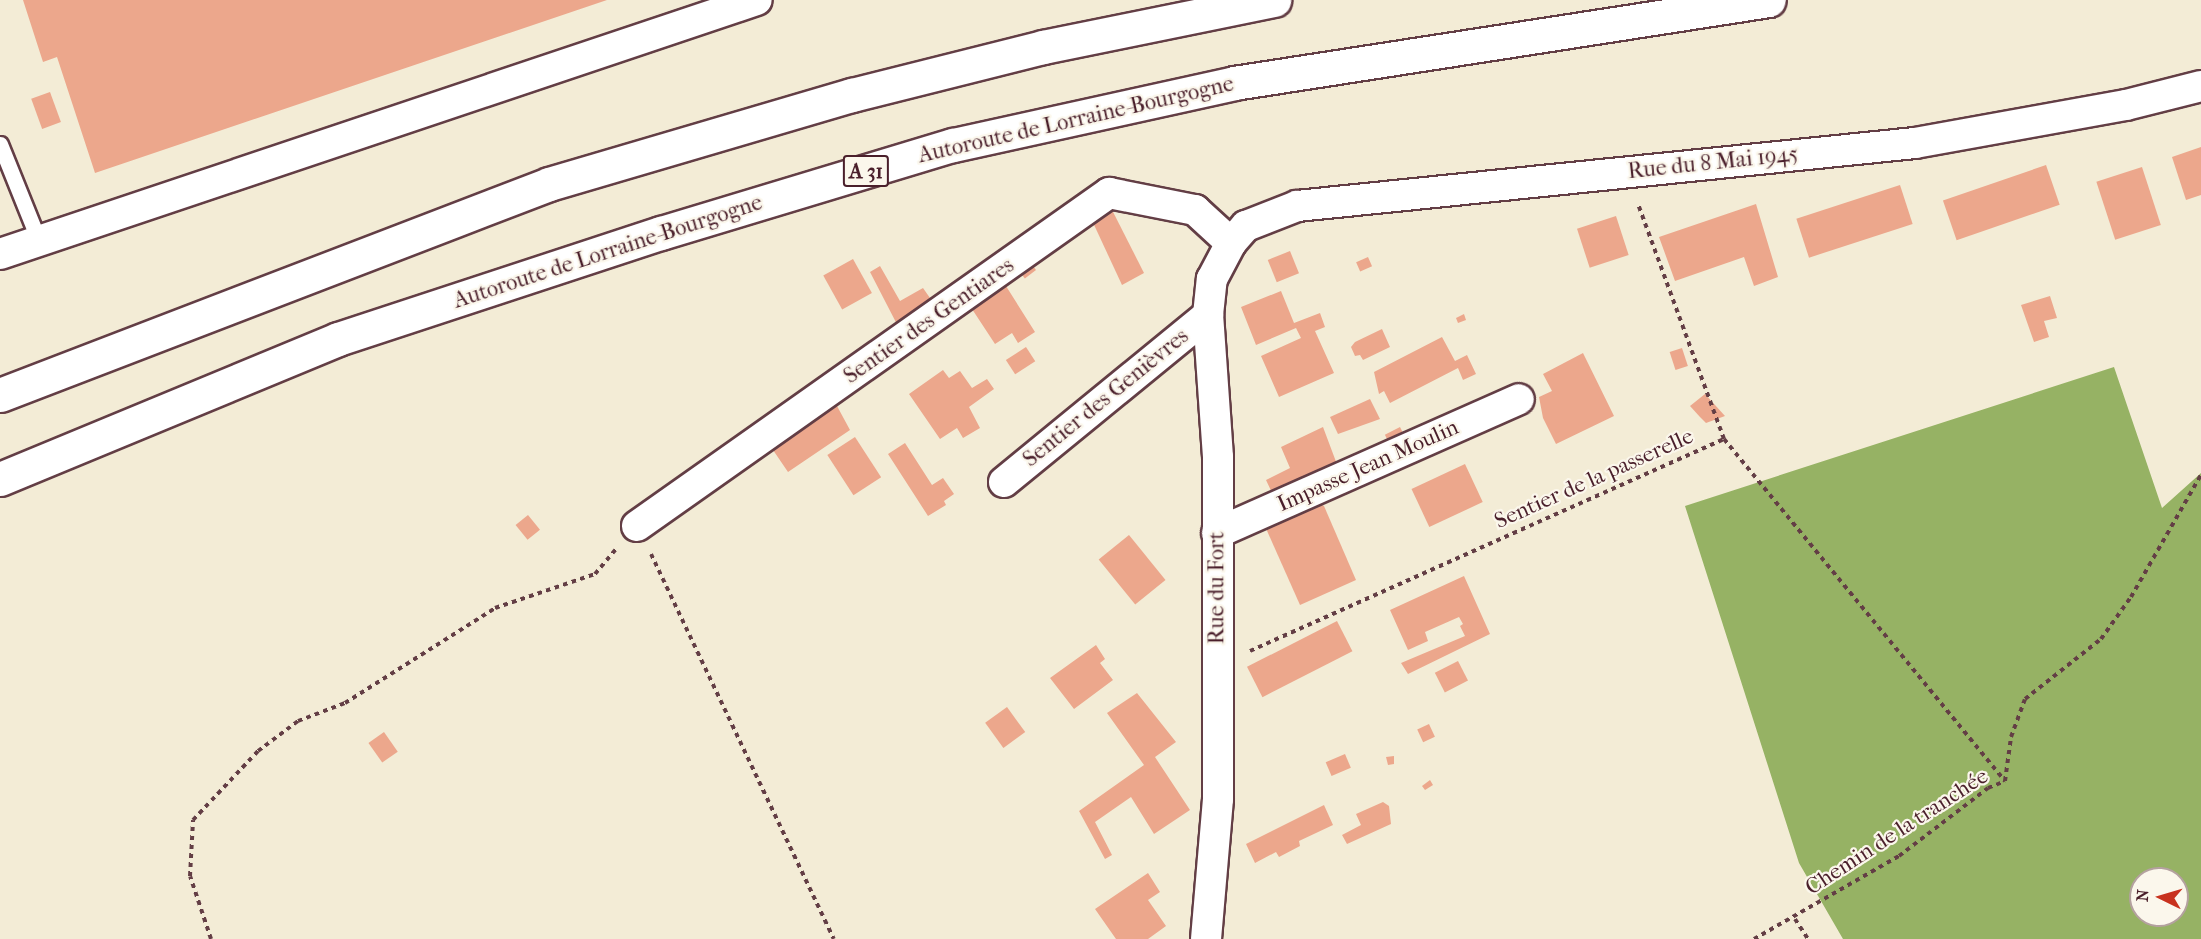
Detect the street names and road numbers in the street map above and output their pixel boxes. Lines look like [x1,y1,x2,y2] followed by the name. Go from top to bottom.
[916,71,1236,169] street label: Autoroute de Lorraine-Bourgogne
[1627,141,1799,185] street label: Rue du 8 Mai 1945
[842,153,890,189] road number: A 31
[450,190,766,314] street label: Autoroute de Lorraine-Bourgogne
[839,252,1019,390] street label: Sentier des Gentiares
[1018,323,1194,473] street label: Sentier des Genièvres
[1273,414,1463,518] street label: Impasse Jean Moulin
[1491,423,1697,535] street label: Sentier de la passerelle
[1204,532,1230,644] street label: Rue du Fort
[1801,763,1993,901] street label: Chemin de la tranchée

